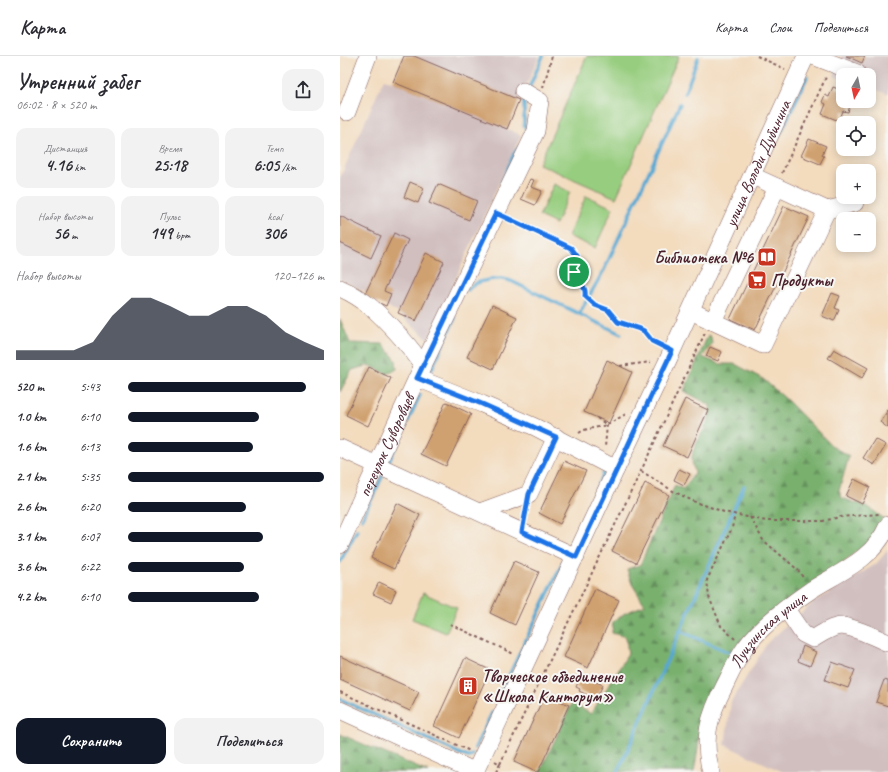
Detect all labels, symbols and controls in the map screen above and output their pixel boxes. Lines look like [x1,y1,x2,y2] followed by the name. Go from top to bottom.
[20,16,65,40] text: Карта
[715,19,747,36] text: Карта
[769,19,792,36] text: Слои
[814,19,868,36] text: Поделиться
[16,68,139,96] text: Утренний забег
[836,68,876,108] north arrow
[836,68,876,252] map controls
[282,69,324,111] button: share
[719,95,796,231] street label: улица Володи Дубинина
[16,97,97,113] text: 06:02 · 8 × 520 m
[836,116,876,156] button: locate
[43,141,87,155] text: Дистанция
[158,141,182,155] text: Время
[266,141,284,155] text: Темп
[45,155,72,176] text: 4.16
[153,155,187,176] text: 25:18
[253,155,279,176] text: 6:05
[72,160,85,174] text: km
[279,160,296,174] text: /km
[836,164,876,204] button: +
[38,209,93,223] text: Набор высоты
[159,209,181,223] text: Пульс
[267,209,282,223] text: kcal
[836,212,876,252] button: −
[53,223,69,244] text: 56
[150,223,172,244] text: 149
[263,223,286,244] text: 306
[69,228,77,242] text: m
[172,228,190,242] text: bpm
[756,246,778,268] library icon: Библиотека №6
[654,247,754,268] place label: Библиотека №6
[557,255,591,289] pin
[563,261,585,283] icon: arrive
[16,268,81,284] text: Набор высоты
[273,268,324,284] text: 120–126 m
[746,269,768,291] supermarket icon: Продукты
[771,270,834,291] place label: Продукты
[16,379,44,395] text: 520 m
[80,379,100,395] text: 5:43
[353,387,420,500] street label: переулок Суворовцев
[16,409,46,425] text: 1.0 km
[80,409,100,425] text: 6:10
[16,439,47,455] text: 1.6 km
[80,439,100,455] text: 6:13
[16,469,46,485] text: 2.1 km
[80,469,100,485] text: 5:35
[16,499,47,515] text: 2.6 km
[80,499,100,515] text: 6:20
[16,529,46,545] text: 3.1 km
[80,529,100,545] text: 6:07
[16,559,47,575] text: 3.6 km
[80,559,100,575] text: 6:22
[725,585,811,671] street label: Луизинская улица
[16,589,46,605] text: 4.2 km
[80,589,100,605] text: 6:10
[482,666,624,707] place label: Творческое объединение «Школа Канторум»
[457,675,479,697] building icon: Творческое объединение «Школа Канторум»
[16,718,166,764] button: Сохранить
[174,718,324,764] button: Поделиться

